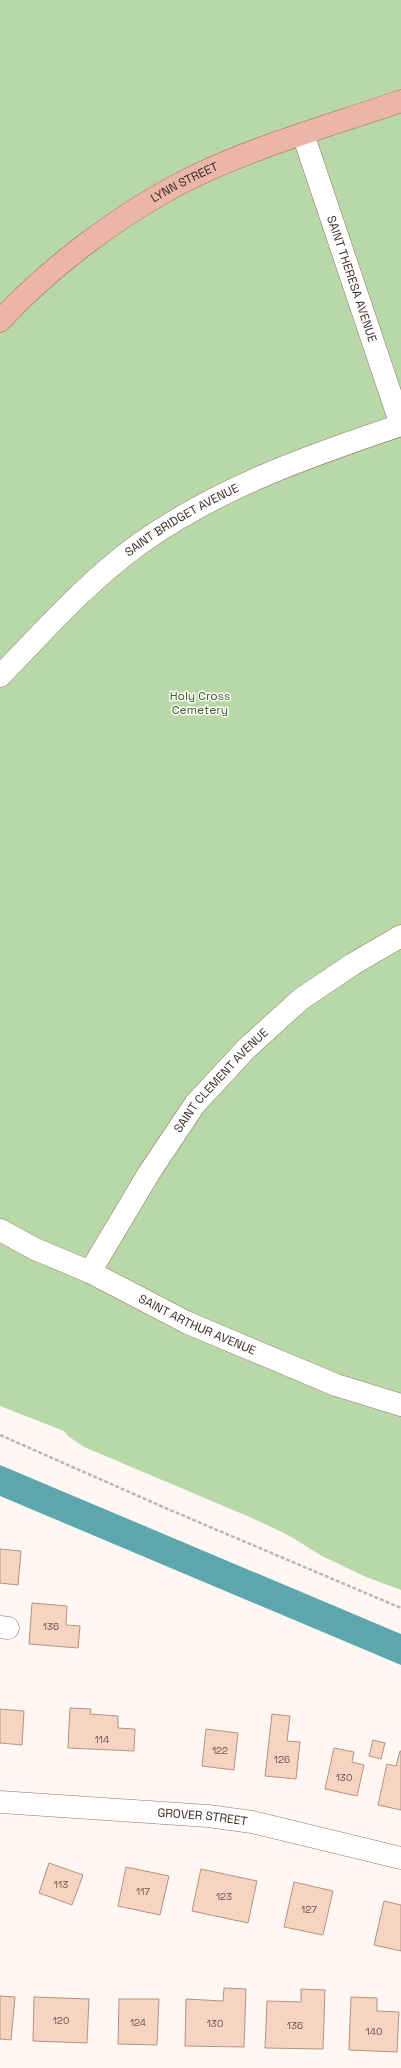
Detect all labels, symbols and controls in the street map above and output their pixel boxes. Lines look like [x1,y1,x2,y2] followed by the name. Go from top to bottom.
[148,159,221,206] street label: LYNN STREET
[323,213,381,345] street label: SAINT THERESA AVENUE
[121,480,242,560] street label: SAINT BRIDGET AVENUE
[170,688,230,718] park label: Holy Cross Cemetery
[170,1024,272,1136] street label: SAINT CLEMENT AVENUE
[136,1291,259,1359] street label: SAINT ARTHUR AVENUE
[43,1620,59,1633] house number: 136
[95,1733,109,1746] house number: 114
[212,1744,228,1757] house number: 122
[274,1753,290,1766] house number: 126
[336,1771,352,1784] house number: 130
[157,1805,248,1829] street label: GROVER STREET
[54,1878,68,1891] house number: 113
[136,1885,150,1898] house number: 117
[216,1890,232,1903] house number: 123
[301,1903,317,1916] house number: 127
[53,2014,69,2027] house number: 120
[130,2016,146,2029] house number: 124
[207,2017,223,2030] house number: 130
[287,2019,303,2032] house number: 136
[366,2025,382,2038] house number: 140

